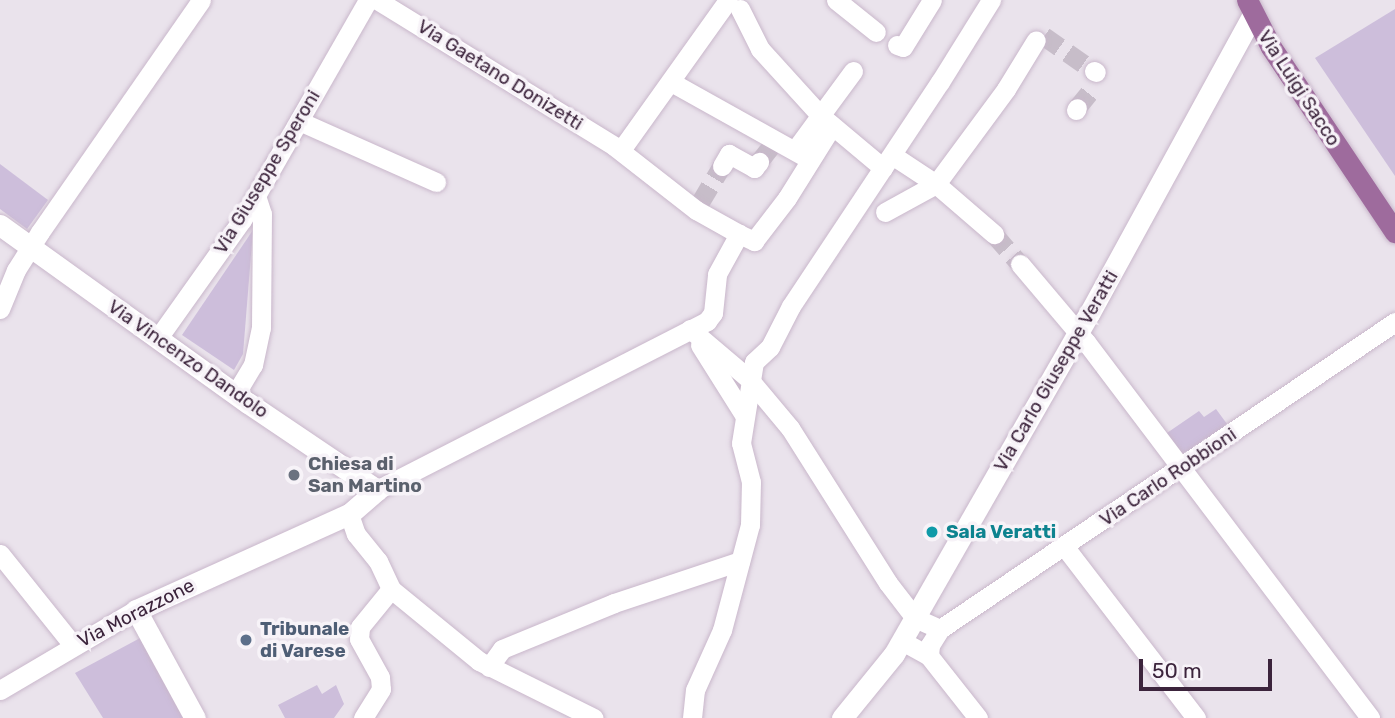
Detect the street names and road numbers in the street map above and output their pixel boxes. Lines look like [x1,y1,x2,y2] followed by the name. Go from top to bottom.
[413,15,587,135] street label: Via Gaetano Donizetti
[1253,26,1345,150] street label: Via Luigi Sacco
[209,86,325,258] street label: Via Giuseppe Speroni
[989,266,1123,476] street label: Via Carlo Giuseppe Veratti
[103,295,273,423] street label: Via Vincenzo Dandolo
[1095,423,1241,531] street label: Via Carlo Robbioni
[74,574,198,652] street label: Via Morazzone

